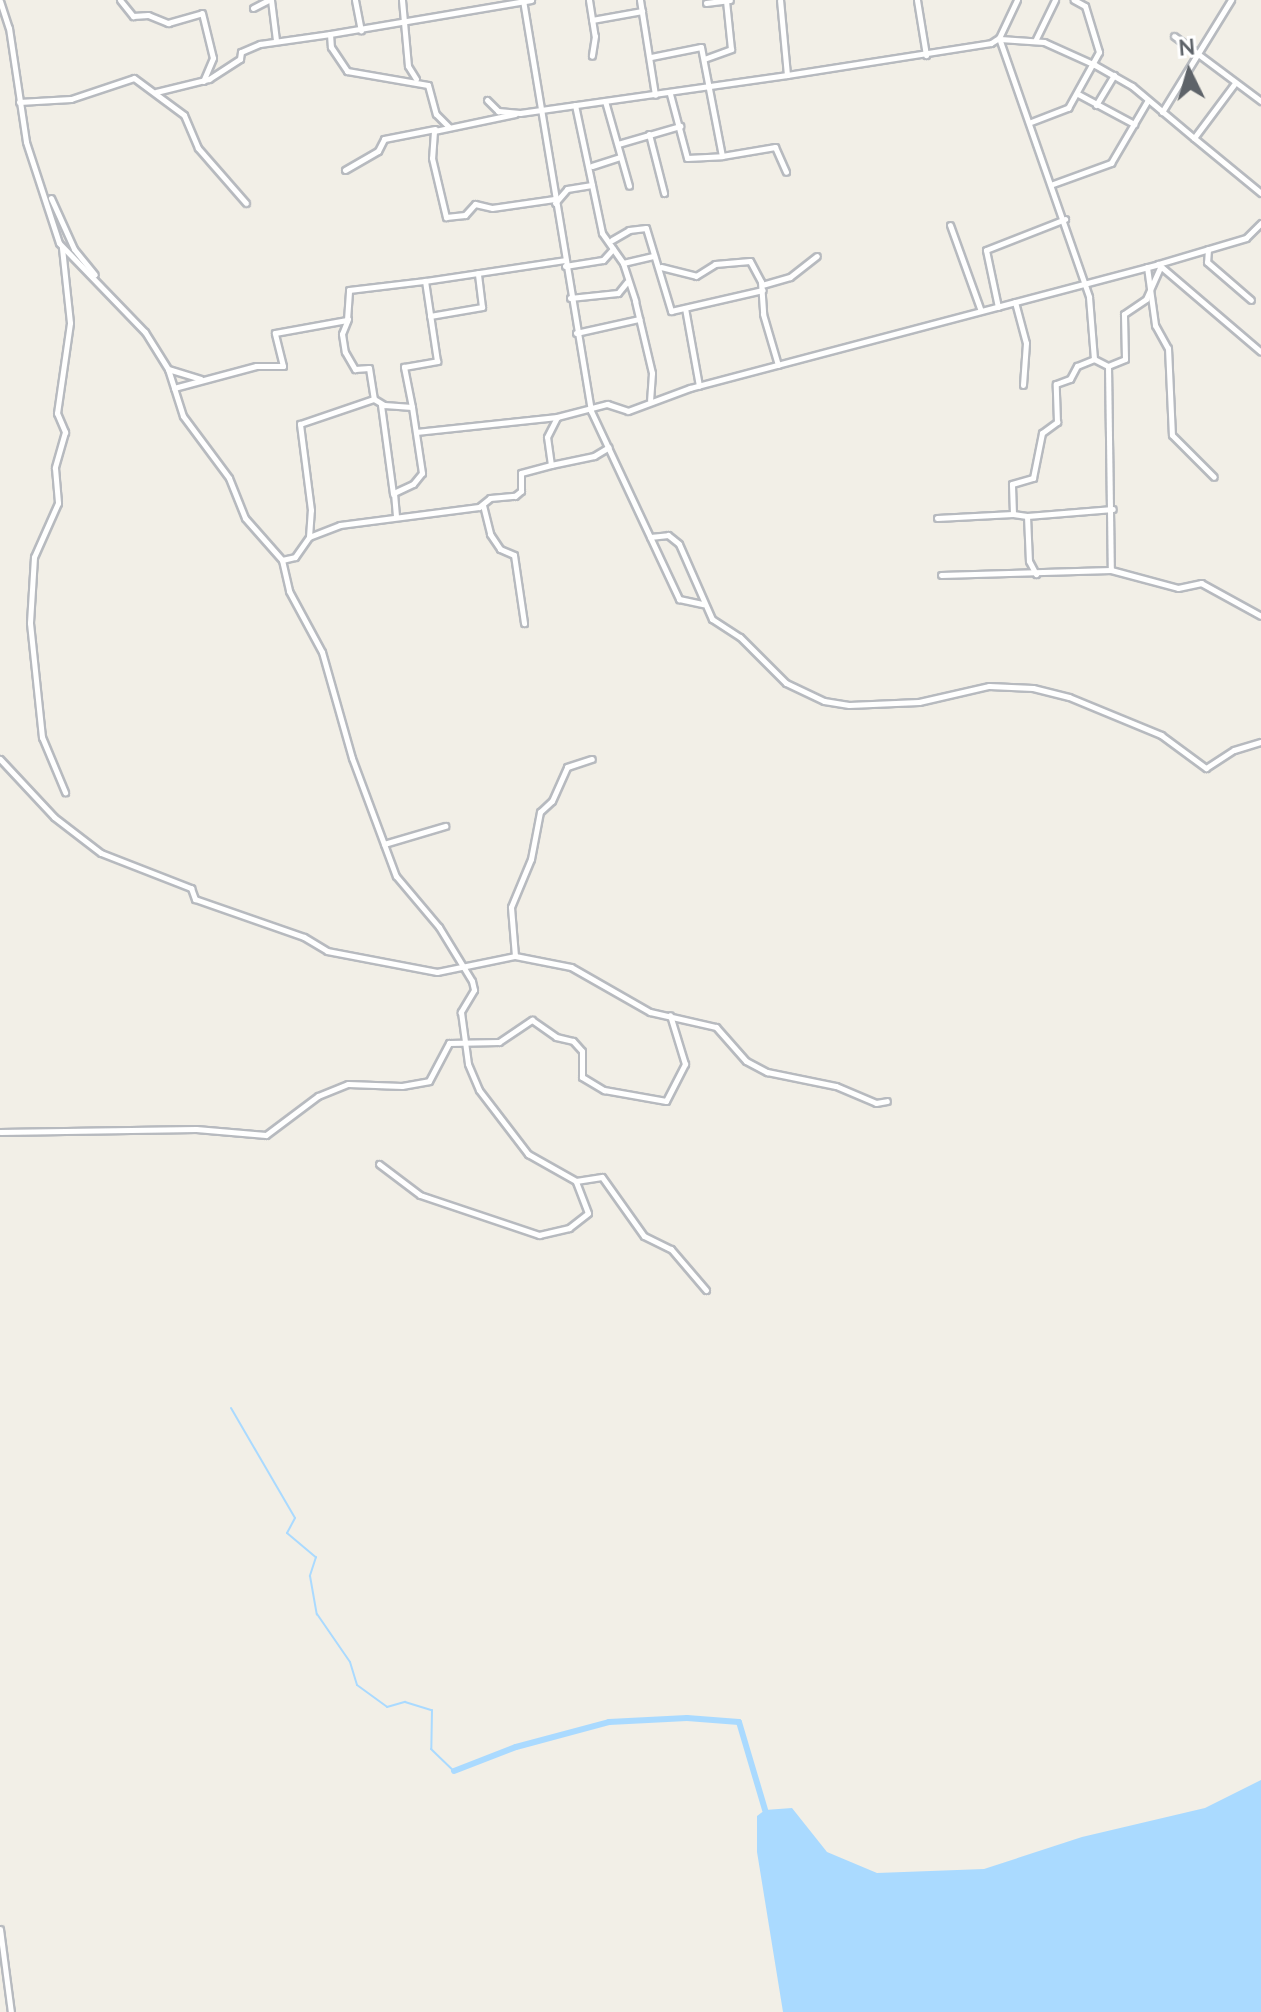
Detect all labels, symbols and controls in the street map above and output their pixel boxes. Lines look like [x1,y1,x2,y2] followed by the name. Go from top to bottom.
[1149,32,1229,112] north arrow
[1177,32,1196,64] text: N

